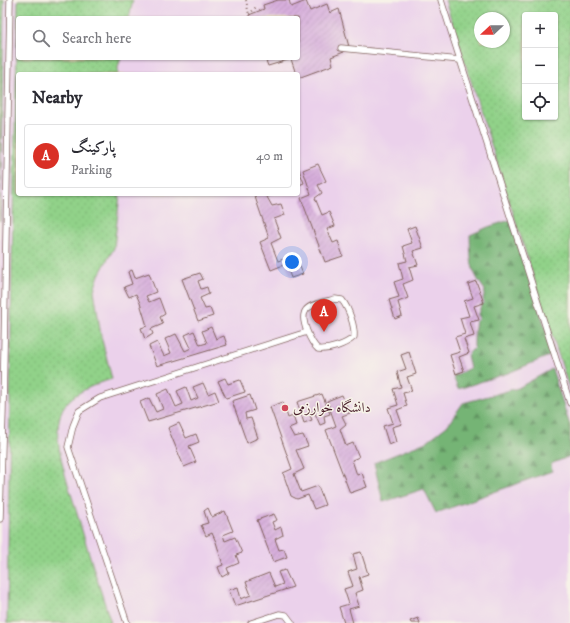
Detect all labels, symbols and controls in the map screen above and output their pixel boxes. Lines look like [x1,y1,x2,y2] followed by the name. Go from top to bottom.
[474,12,510,48] north arrow
[522,12,558,120] map controls
[522,12,558,48] button: +
[16,16,300,60] search box
[30,27,52,49] icon: search
[62,29,131,48] text: Search here
[522,48,558,84] button: −
[522,84,558,120] button: locate
[32,87,82,109] text: Nearby
[71,138,115,157] text: پارکینگ
[42,148,50,164] text: A
[256,148,283,164] text: 40 m
[71,162,112,178] text: Parking
[282,252,302,272] your location
[311,299,337,332] pin: A
[293,398,371,417] place label: دانشگاه خوارزمی
[280,403,290,413] marker: دانشگاه خوارزمی

